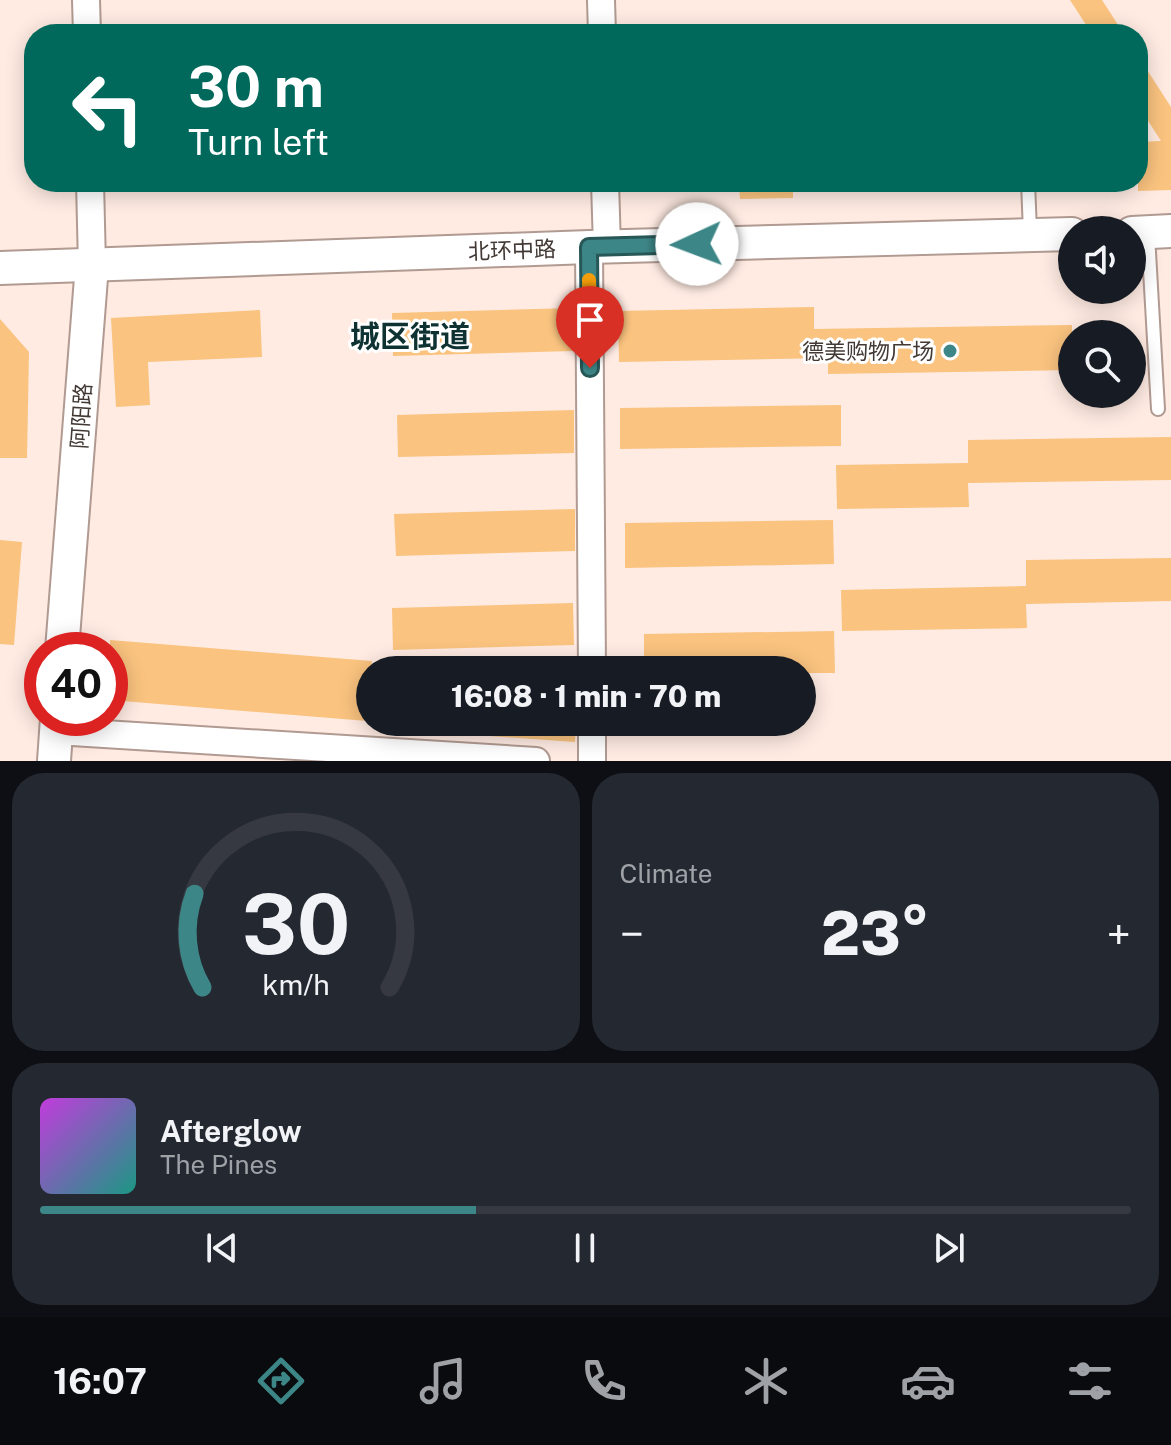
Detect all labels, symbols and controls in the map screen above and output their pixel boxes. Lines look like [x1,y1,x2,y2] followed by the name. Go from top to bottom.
[188,54,324,120] text: 30 m
[56,56,160,160] icon: left
[188,121,329,163] text: Turn left
[655,202,739,286] position arrow
[1058,216,1146,408] map controls
[1058,216,1146,304] button: sound
[468,235,556,265] street label: 北环中路
[556,286,624,368] pin
[568,298,612,342] icon: arrive
[350,318,470,354] district label: 城区街道
[1058,320,1146,408] button: search
[802,338,934,364] place label: 德美购物广场
[941,342,959,360] marker: 德美购物广场
[66,382,96,450] street label: 阿阳路
[24,632,128,736] speed limit sign: 40
[451,678,721,714] text: 16:08 · 1 min · 70 m
[620,858,713,889] text: Climate
[241,875,350,973] text: 30
[821,898,930,969] text: 23°
[620,908,644,960] text: −
[1107,908,1131,960] text: +
[262,968,329,1001] text: km/h
[160,1113,302,1149] text: Afterglow
[160,1149,277,1180] text: The Pines
[200,1226,244,1270] icon: previous
[563,1226,607,1270] icon: pause
[927,1226,971,1270] icon: next
[253,1353,309,1409] icon: directions
[415,1353,471,1409] icon: music
[576,1353,632,1409] icon: phone
[738,1353,794,1409] icon: climate
[900,1353,956,1409] icon: car
[1062,1353,1118,1409] icon: filters
[53,1360,147,1402] text: 16:07

